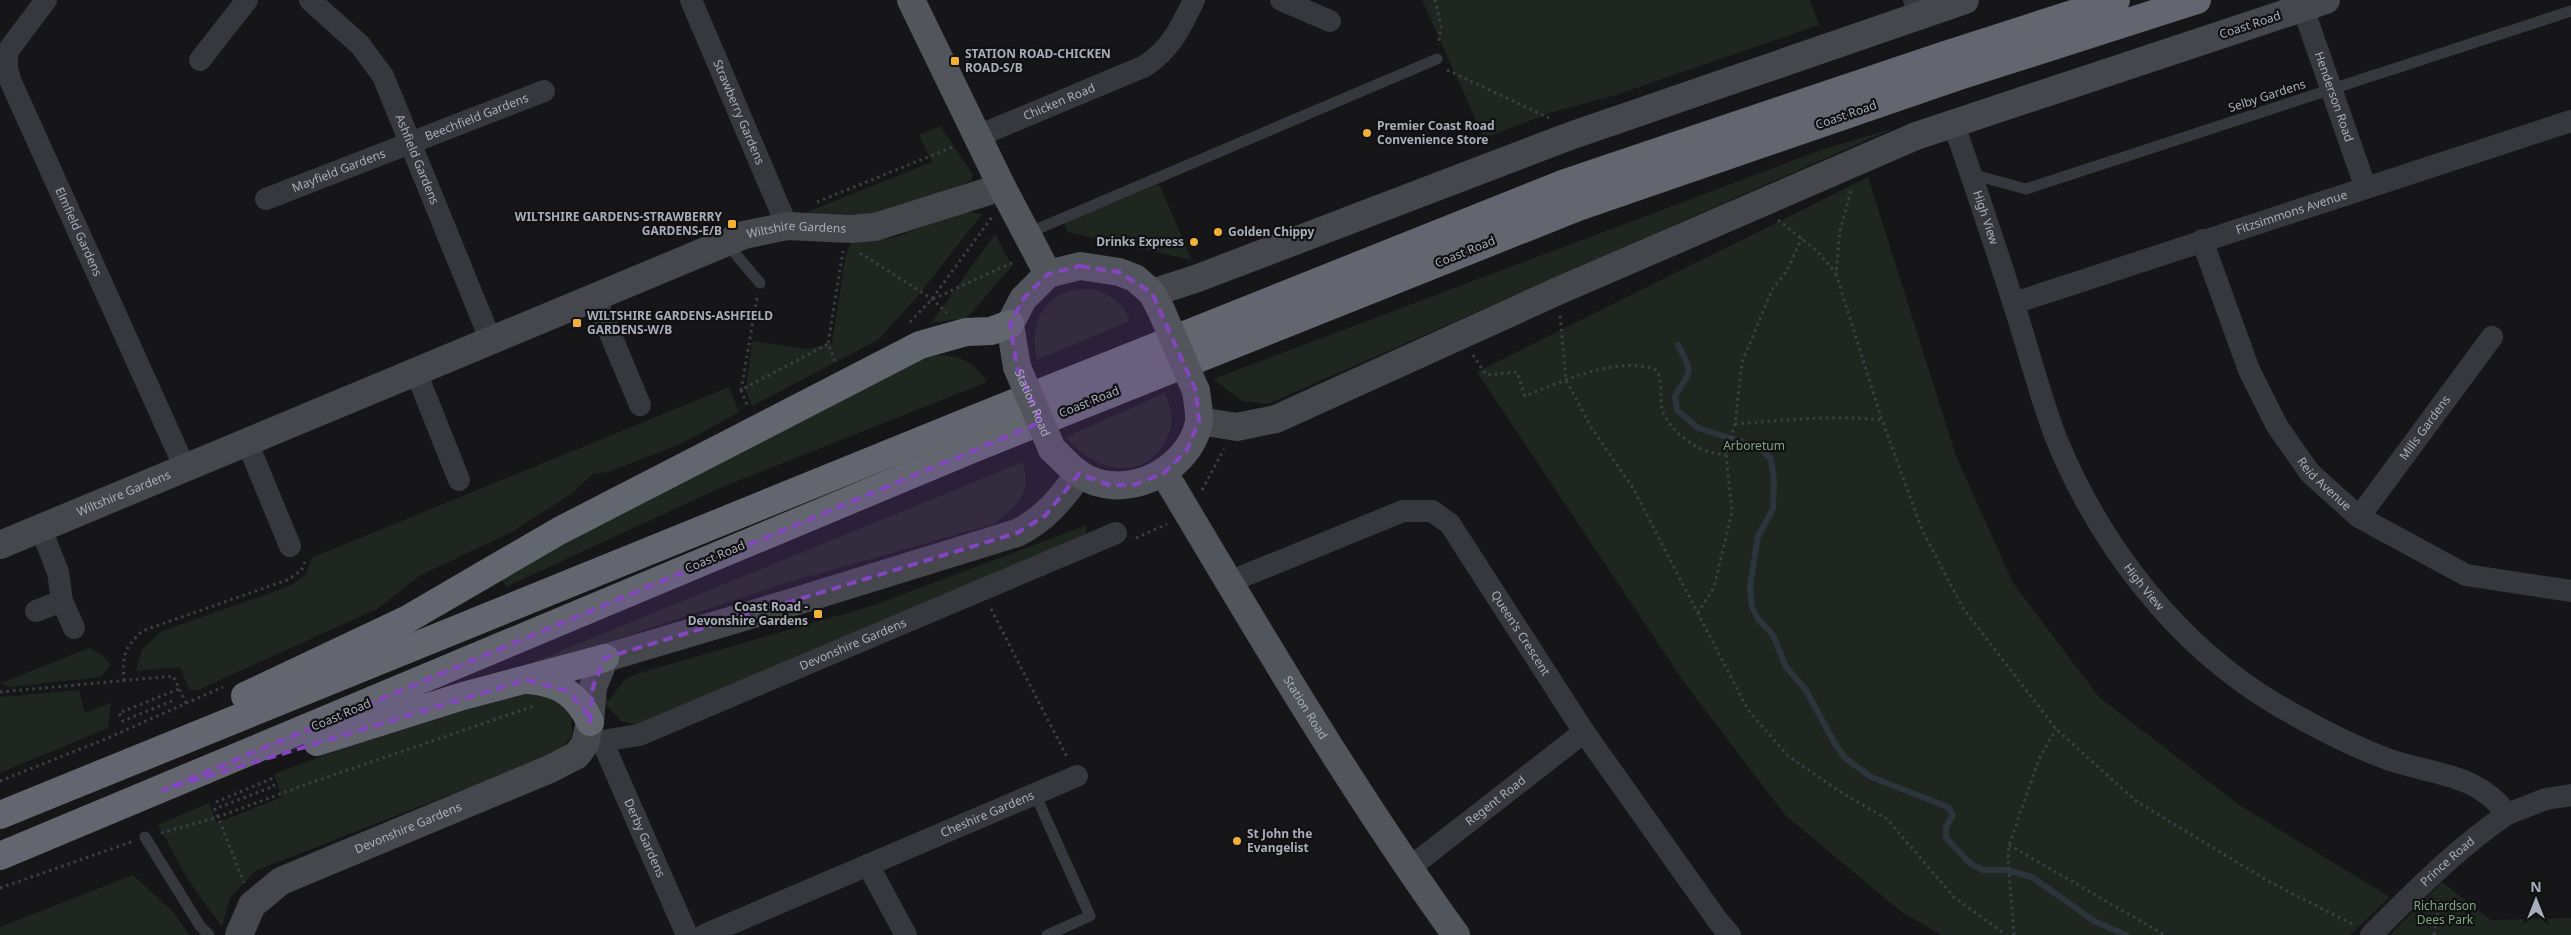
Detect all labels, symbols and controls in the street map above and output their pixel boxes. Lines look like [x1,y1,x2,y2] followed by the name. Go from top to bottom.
[2217,7,2283,42] street label: Coast Road
[965,45,1111,76] place label: STATION ROAD-CHICKEN ROAD-S/B
[2311,49,2358,144] street label: Henderson Road
[949,55,961,67] marker: STATION ROAD-CHICKEN ROAD-S/B
[709,57,769,168] street label: Strawberry Gardens
[2226,75,2308,116] street label: Selby Gardens
[1020,79,1098,124] street label: Chicken Road
[422,89,531,144] street label: Beechfield Gardens
[1813,96,1879,133] street label: Coast Road
[391,112,444,207] street label: Ashfield Gardens
[1377,117,1495,148] place label: Premier Coast Road Convenience Store
[1361,127,1373,139] marker: Premier Coast Road Convenience Store
[289,144,388,196] street label: Mayfield Gardens
[51,184,107,279] street label: Elmfield Gardens
[2233,186,2350,238] street label: Fitzsimmons Avenue
[1969,188,2003,247] street label: High View
[515,208,722,239] place label: WILTSHIRE GARDENS-STRAWBERRY GARDENS-E/B
[745,217,847,242] street label: Wiltshire Gardens
[726,218,738,230] marker: WILTSHIRE GARDENS-STRAWBERRY GARDENS-E/B
[1228,223,1314,240] place label: Golden Chippy
[1212,226,1224,238] marker: Golden Chippy
[1432,232,1497,271] street label: Coast Road
[1096,233,1184,250] place label: Drinks Express
[1188,236,1200,248] marker: Drinks Express
[587,307,773,338] place label: WILTSHIRE GARDENS-ASHFIELD GARDENS-W/B
[571,317,583,329] marker: WILTSHIRE GARDENS-ASHFIELD GARDENS-W/B
[1011,366,1055,439] street label: Station Road
[1056,382,1121,421] street label: Coast Road
[2395,391,2454,463] street label: Mills Gardens
[1723,437,1785,454] park label: Arboretum
[2294,454,2355,514] street label: Reid Avenue
[74,466,173,520] street label: Wiltshire Gardens
[682,536,747,577] street label: Coast Road
[2120,560,2169,614] street label: High View
[1487,587,1555,679] street label: Queen's Crescent
[688,598,808,629] place label: Coast Road - Devonshire Gardens
[812,608,824,620] marker: Coast Road - Devonshire Gardens
[797,614,909,674] street label: Devonshire Gardens
[1280,672,1332,742] street label: Station Road
[308,694,373,735] street label: Coast Road
[1462,772,1529,829] street label: Regent Road
[938,786,1037,841] street label: Cheshire Gardens
[620,796,670,880] street label: Derby Gardens
[352,798,464,857] street label: Devonshire Gardens
[1247,825,1312,856] place label: St John the Evangelist
[2416,833,2478,890] street label: Prince Road
[1231,835,1243,847] marker: St John the Evangelist
[2511,875,2561,925] north arrow
[2530,877,2542,896] text: N
[2414,897,2477,928] park label: Richardson Dees Park

